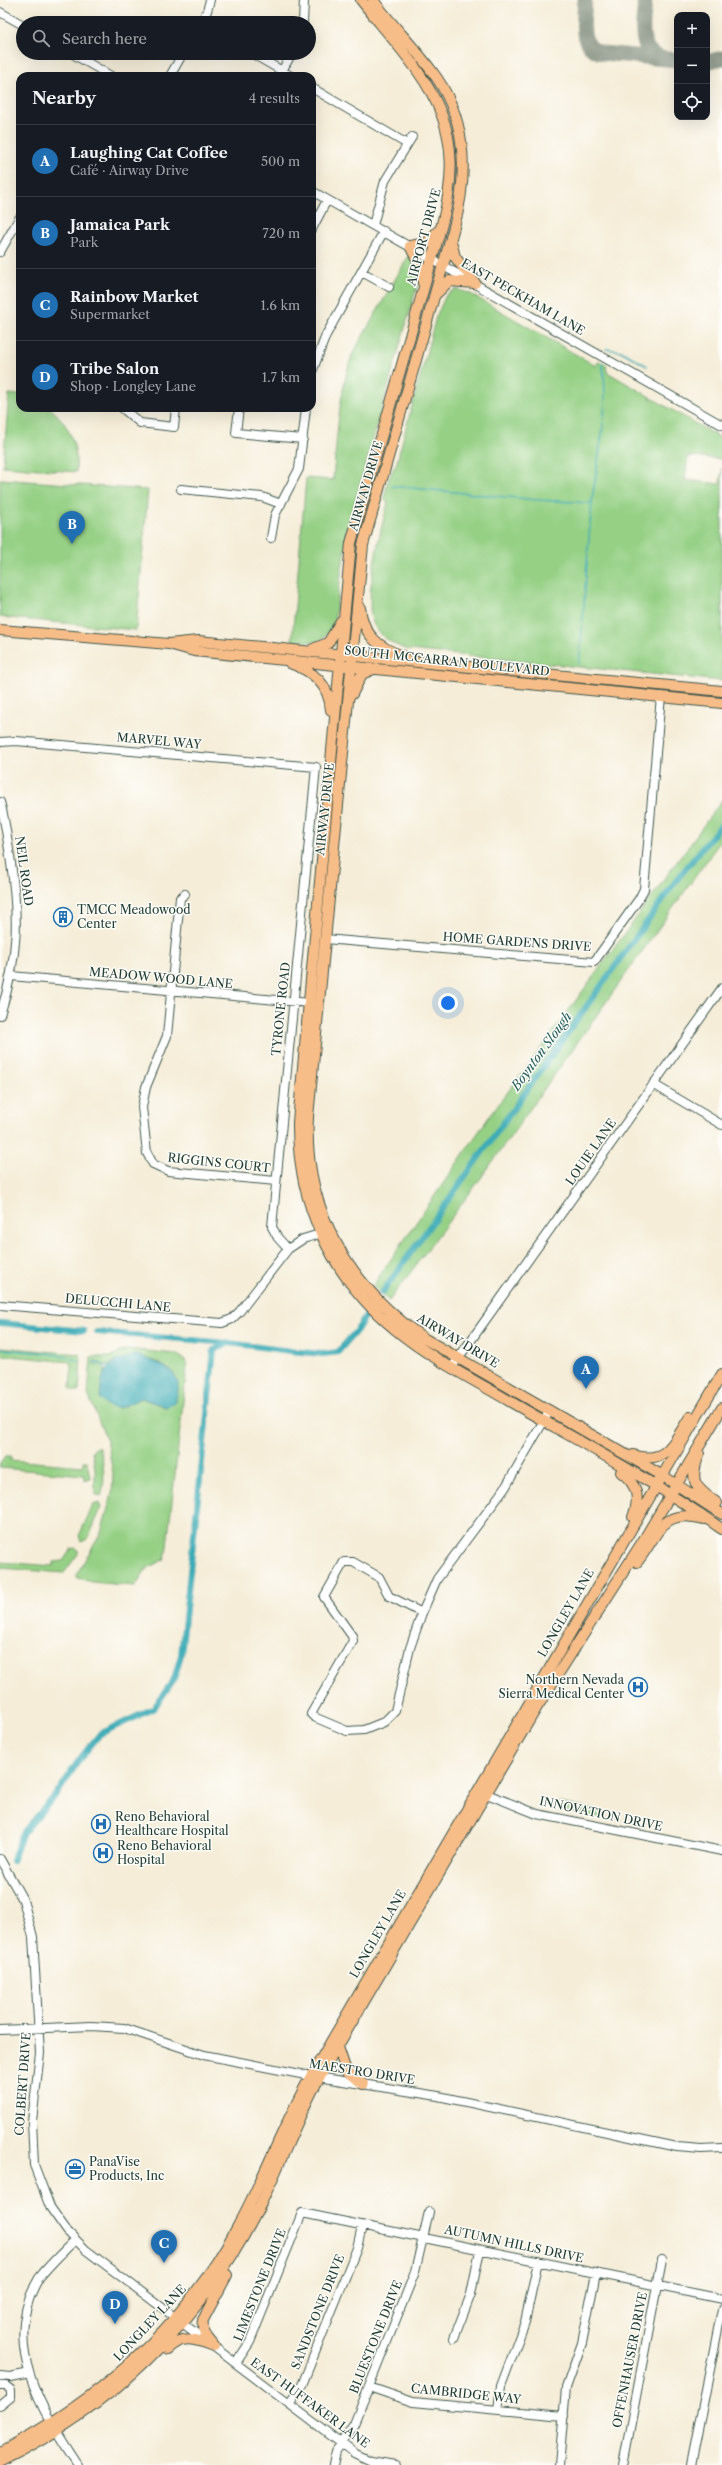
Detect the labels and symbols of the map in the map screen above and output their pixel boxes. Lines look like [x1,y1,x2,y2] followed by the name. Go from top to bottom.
[403,187,444,288] street label: AIRPORT DRIVE
[459,255,588,338] street label: EAST PECKHAM LANE
[345,439,386,534] street label: AIRWAY DRIVE
[59,511,85,544] pin: B
[344,642,551,679] street label: SOUTH MCCARRAN BOULEVARD
[116,729,203,752] street label: MARVEL WAY
[312,762,337,857] street label: AIRWAY DRIVE
[12,835,37,907] street label: NEIL ROAD
[77,902,191,931] place label: TMCC Meadowood Center
[52,906,74,928] building icon: TMCC Meadowood Center
[442,929,592,954] street label: HOME GARDENS DRIVE
[268,961,293,1057] street label: TYRONE ROAD
[88,964,234,991] street label: MEADOW WOOD LANE
[438,993,458,1013] your location
[507,1009,575,1094] water label: Boynton Slough
[562,1115,619,1188] street label: LOUIE LANE
[167,1150,271,1175] street label: RIGGINS COURT
[64,1290,172,1315] street label: DELUCCHI LANE
[414,1310,502,1371] street label: AIRWAY DRIVE
[573,1356,599,1389] pin: A
[534,1566,597,1660] street label: LONGLEY LANE
[499,1672,625,1701] place label: Northern Nevada Sierra Medical Center
[627,1676,649,1698] hospital icon: Northern Nevada Sierra Medical Center
[538,1793,664,1834] street label: INNOVATION DRIVE
[115,1809,229,1838] place label: Reno Behavioral Healthcare Hospital
[90,1813,112,1835] hospital icon: Reno Behavioral Healthcare Hospital
[117,1838,212,1867] place label: Reno Behavioral Hospital
[92,1842,114,1864] hospital icon: Reno Behavioral Hospital
[346,1887,409,1981] street label: LONGLEY LANE
[11,2032,34,2136] street label: COLBERT DRIVE
[308,2056,416,2087] street label: MAESTRO DRIVE
[89,2154,164,2183] place label: PanaVise Products, Inc
[64,2158,86,2180] office icon: PanaVise Products, Inc
[442,2221,585,2266] street label: AUTUMN HILLS DRIVE
[230,2226,289,2343] street label: LIMESTONE DRIVE
[151,2230,177,2263] pin: C
[288,2252,347,2372] street label: SANDSTONE DRIVE
[346,2278,405,2396] street label: BLUESTONE DRIVE
[110,2281,189,2364] street label: LONGLEY LANE
[102,2291,128,2324] pin: D
[609,2291,650,2429] street label: OFFENHAUSER DRIVE
[248,2354,373,2451] street label: EAST HUFFAKER LANE
[410,2380,523,2407] street label: CAMBRIDGE WAY

